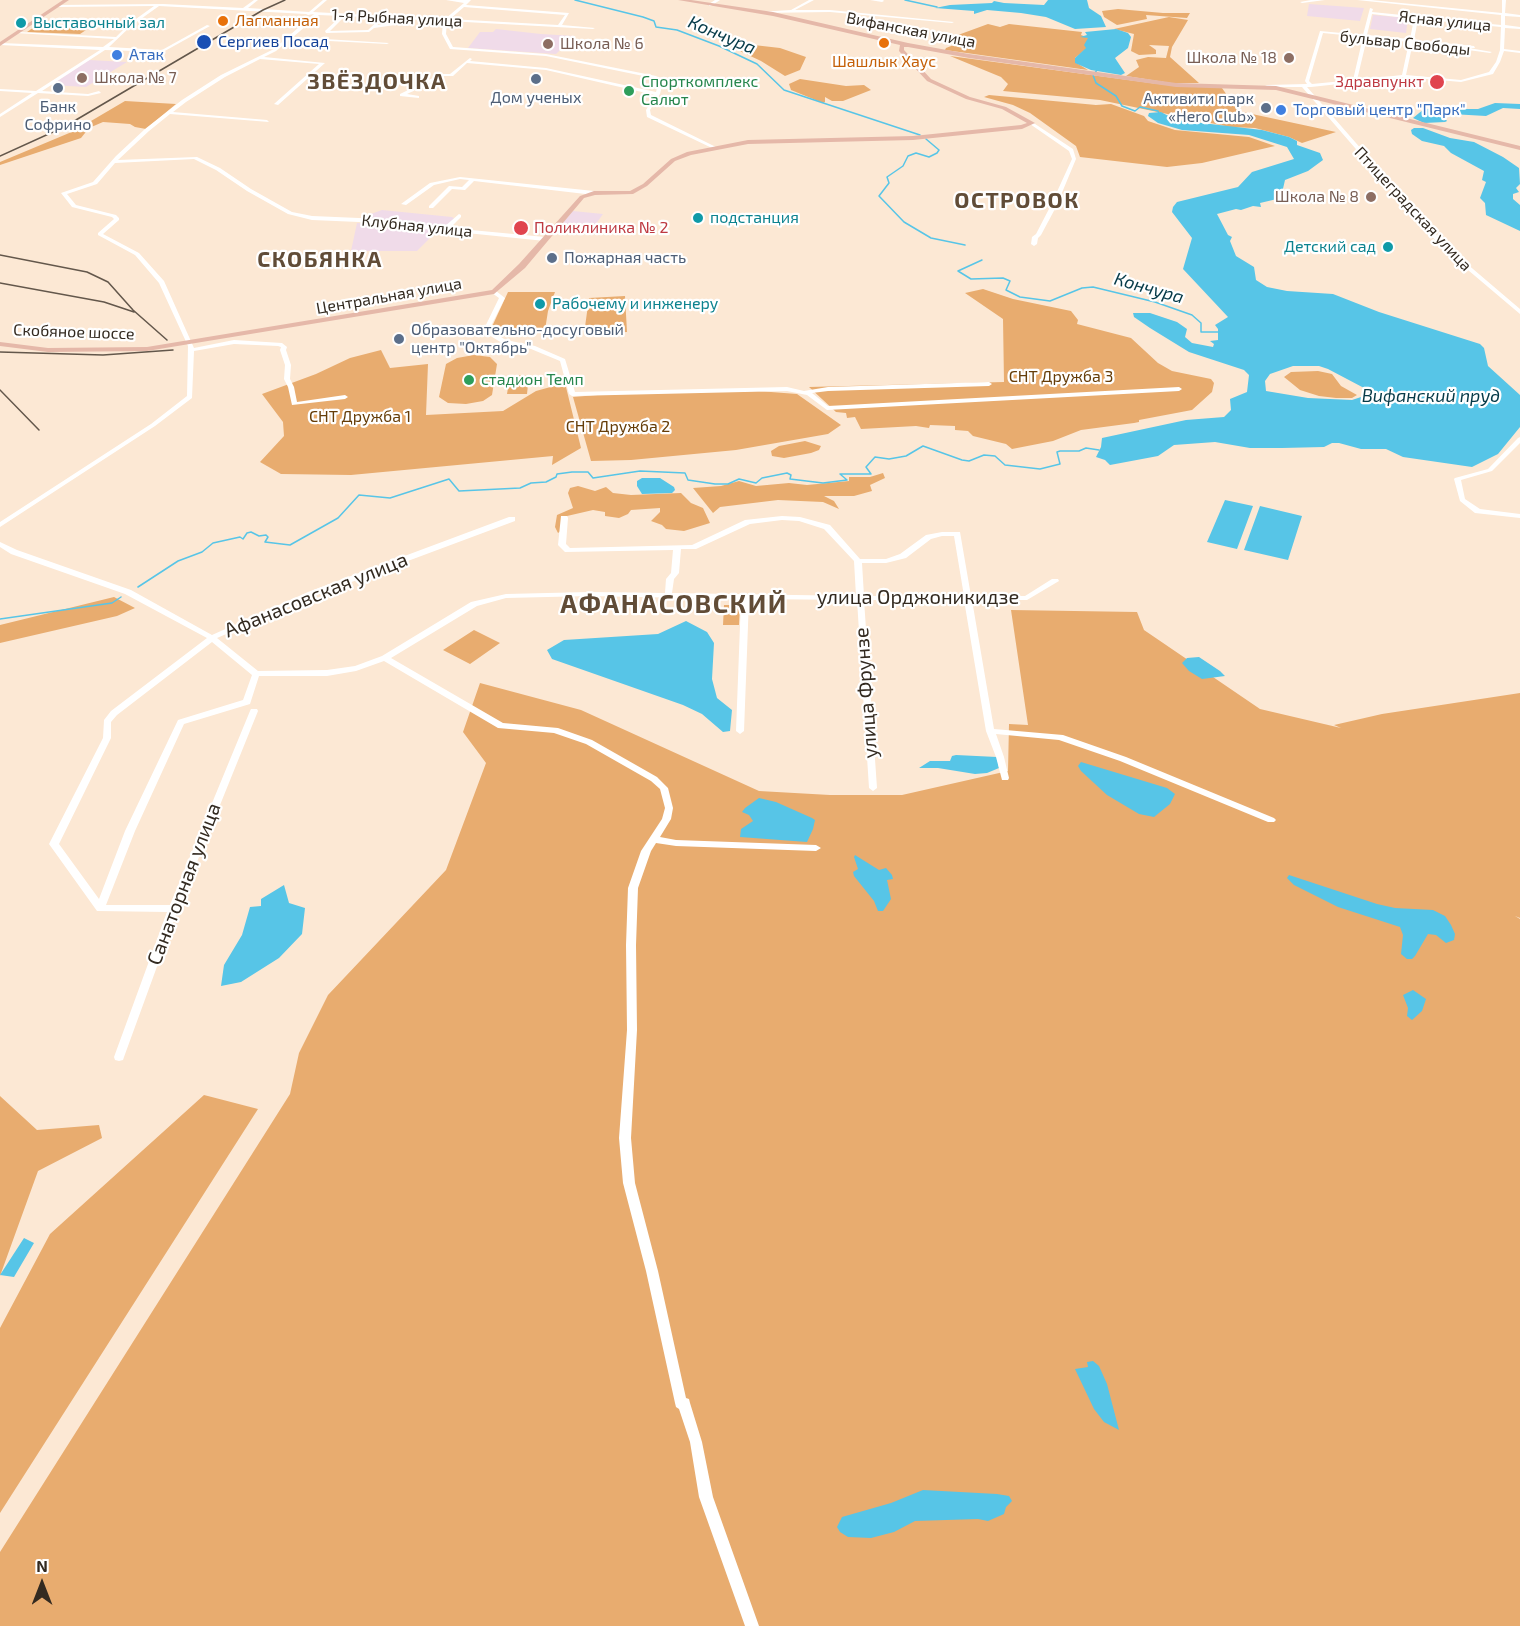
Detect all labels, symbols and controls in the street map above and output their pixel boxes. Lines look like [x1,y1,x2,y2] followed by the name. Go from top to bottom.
[331,5,463,31] street label: 1-я Рыбная улица
[1398,7,1492,35] street label: Ясная улица
[845,8,977,52] street label: Вифанская улица
[235,11,319,31] place label: Лагманная
[685,11,759,59] water label: Кончура
[33,13,165,33] place label: Выставочный зал
[216,14,230,28] marker: Лагманная
[14,16,28,30] marker: Выставочный зал
[1339,27,1471,59] street label: бульвар Свободы
[218,32,329,52] place label: Сергиев Посад
[195,33,213,51] marker: Сергиев Посад
[560,34,644,54] place label: Школа № 6
[877,36,891,50] marker: Шашлык Хаус
[541,37,555,51] marker: Школа № 6
[129,45,164,65] place label: Атак
[110,48,124,62] marker: Атак
[1186,48,1277,68] place label: Школа № 18
[1282,51,1296,65] marker: Школа № 18
[832,52,936,72] place label: Шашлык Хаус
[94,68,177,88] place label: Школа № 7
[307,69,447,95] district label: ЗВЁЗДОЧКА
[75,71,89,85] marker: Школа № 7
[529,72,543,86] marker: Дом ученых
[641,72,758,110] place label: Спорткомплекс Салют
[1335,72,1424,92] place label: Здравпункт
[1428,73,1446,91] marker: Здравпункт
[51,81,65,95] marker: Банк Софрино
[622,84,636,98] marker: Спорткомплекс Салют
[491,88,581,108] place label: Дом ученых
[1143,89,1254,127] place label: Активити парк «Hero Club»
[25,97,91,135] place label: Банк Софрино
[1293,100,1466,120] place label: Торговый центр "Парк"
[1259,101,1273,115] marker: Активити парк «Hero Club»
[1274,103,1288,117] marker: Торговый центр "Парк"
[1350,143,1476,275] street label: Птицеградская улица
[1275,187,1359,207] place label: Школа № 8
[954,188,1080,214] district label: ОСТРОВОК
[1364,190,1378,204] marker: Школа № 8
[710,208,799,228] place label: подстанция
[361,211,473,241] street label: Клубная улица
[691,211,705,225] marker: подстанция
[534,218,668,238] place label: Поликлиника № 2
[512,219,530,237] marker: Поликлиника № 2
[1284,237,1376,257] place label: Детский сад
[1381,240,1395,254] marker: Детский сад
[257,247,383,273] district label: СКОБЯНКА
[564,248,686,268] place label: Пожарная часть
[545,251,559,265] marker: Пожарная часть
[1112,268,1186,308] water label: Кончура
[315,274,463,318] street label: Центральная улица
[552,294,718,314] place label: Рабочему и инженеру
[533,297,547,311] marker: Рабочему и инженеру
[13,320,135,344] street label: Скобяное шоссе
[411,320,624,358] place label: Образовательно-досуговый центр "Октябрь"
[392,332,406,346] marker: Образовательно-досуговый центр "Октябрь"
[1009,367,1113,387] park label: СНТ Дружба 3
[481,370,584,390] place label: стадион Темп
[462,373,476,387] marker: стадион Темп
[1362,385,1500,407] water label: Вифанский пруд
[309,407,411,427] park label: СНТ Дружба 1
[566,417,670,437] park label: СНТ Дружба 2
[221,547,411,643] street label: Афанасовская улица
[817,585,1019,609] street label: улица Орджоникидзе
[560,588,788,620] district label: АФАНАСОВСКИЙ
[849,627,883,759] street label: улица Фрунзе
[142,800,226,968] street label: Санаторная улица
[12,1554,72,1614] north arrow
[36,1556,48,1575] text: N

